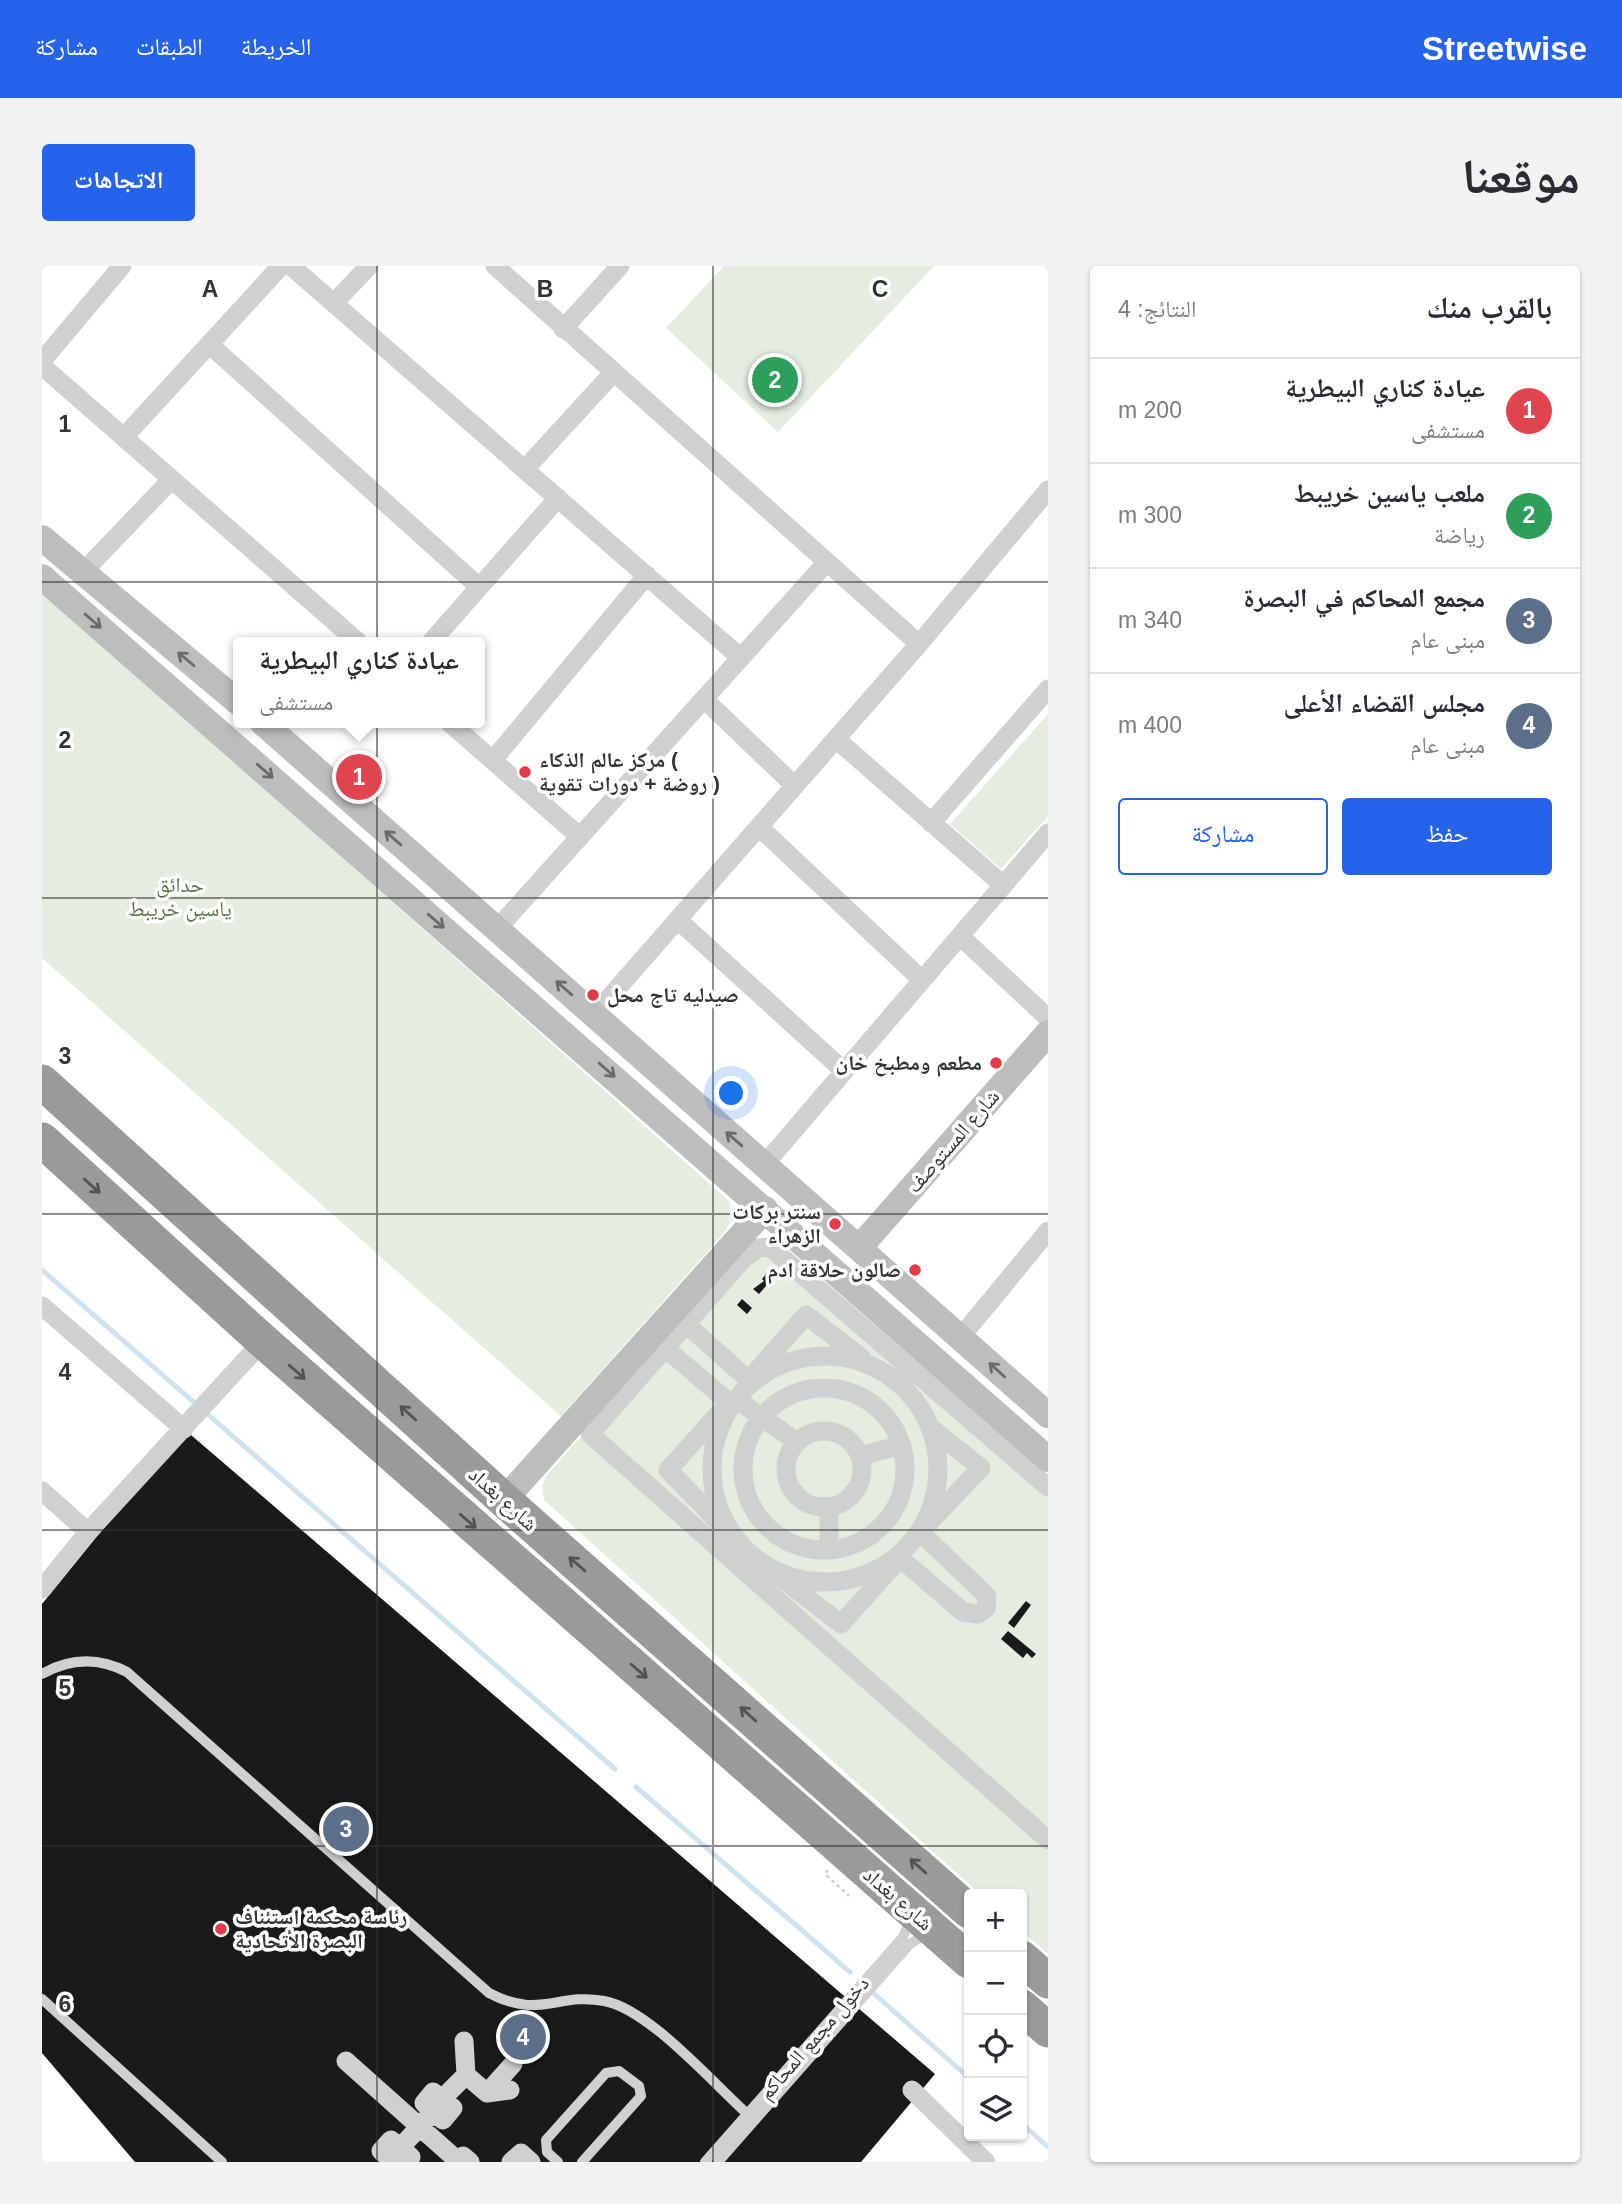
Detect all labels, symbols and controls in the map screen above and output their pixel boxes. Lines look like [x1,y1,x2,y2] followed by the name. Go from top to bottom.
[1422,30,1587,67] text: Streetwise
[35,33,98,60] text: مشاركة
[136,33,203,60] text: الطبقات
[241,33,311,60] text: الخريطة
[42,144,195,221] button: الاتجاهات
[1462,149,1580,203] text: موقعنا
[202,276,218,302] text: A
[537,276,553,302] text: B
[872,276,888,302] text: C
[1427,291,1552,324] text: بالقرب منك
[1118,296,1196,322] text: النتائج: 4
[752,354,798,406] pin: 2
[1285,373,1485,403] text: عيادة كناري البيطرية
[1118,397,1182,423] text: 200 m
[1523,397,1535,423] text: 1
[59,411,72,437] text: 1
[1411,417,1485,443] text: مستشفى
[1294,478,1485,508] text: ملعب ياسين خريبط
[1118,502,1182,528] text: 300 m
[1523,502,1535,528] text: 2
[1434,522,1485,548] text: رياضة
[1244,583,1485,613] text: مجمع المحاكم في البصرة
[1118,607,1182,633] text: 340 m
[1523,607,1535,633] text: 3
[84,613,102,629] one-way arrow
[1410,627,1485,653] text: مبنى عام
[233,637,485,728] popup
[259,645,459,675] text: عيادة كناري البيطرية
[177,651,195,667] one-way arrow
[1283,688,1485,718] text: مجلس القضاء الأعلى
[259,689,333,715] text: مستشفى
[1118,712,1182,738] text: 400 m
[1523,712,1535,738] text: 4
[59,727,71,753] text: 2
[1410,732,1485,758] text: مبنى عام
[539,748,720,796] place label: مركز عالم الذكاء ( روضة + دورات تقوية )
[336,751,382,803] pin: 1
[256,763,274,779] one-way arrow
[517,764,533,780] marker: مركز عالم الذكاء ( روضة + دورات تقوية )
[1118,798,1328,875] button: مشاركة
[1342,798,1552,875] button: حفظ
[385,829,402,846] one-way arrow
[128,873,232,922] park label: حدائق ياسين خريبط
[427,913,445,929] one-way arrow
[555,980,573,996] one-way arrow
[607,983,739,1008] place label: صيدليه تاج محل
[585,987,601,1003] marker: صيدليه تاج محل
[59,1043,71,1069] text: 3
[836,1051,982,1077] place label: مطعم ومطبخ خان
[988,1055,1004,1071] marker: مطعم ومطبخ خان
[598,1062,616,1078] one-way arrow
[714,1076,748,1110] your location
[902,1085,1005,1198] street label: شارع المستوصف
[726,1131,744,1147] one-way arrow
[83,1178,101,1194] one-way arrow
[732,1200,821,1248] place label: سنتر بركات الزهراء
[827,1216,843,1232] marker: سنتر بركات الزهراء
[768,1258,901,1284] place label: صالون حلاقة ادم
[907,1262,923,1278] marker: صالون حلاقة ادم
[59,1359,72,1385] text: 4
[988,1362,1006,1378] one-way arrow
[288,1363,305,1380] one-way arrow
[399,1405,417,1421] one-way arrow
[463,1462,542,1537] street label: شارع بغداد
[459,1513,477,1529] one-way arrow
[569,1556,587,1572] one-way arrow
[630,1663,648,1679] one-way arrow
[59,1675,72,1701] text: 5
[740,1706,757,1723] one-way arrow
[323,1803,369,1855] pin: 3
[909,1858,927,1874] one-way arrow
[858,1862,938,1936] street label: شارع بغداد
[964,1889,1027,2141] map controls
[964,1889,1027,1952] button: +
[235,1905,407,1953] place label: رئاسة محكمة استئناف البصرة الأتحادية
[213,1921,229,1937] marker: رئاسة محكمة استئناف البصرة الأتحادية
[964,1952,1027,2015] button: −
[754,1971,876,2106] street label: دخول مجمع المحاكم
[59,1991,71,2017] text: 6
[500,2011,546,2063] pin: 4
[964,2015,1027,2078] button: locate
[964,2078,1027,2141] button: layers

